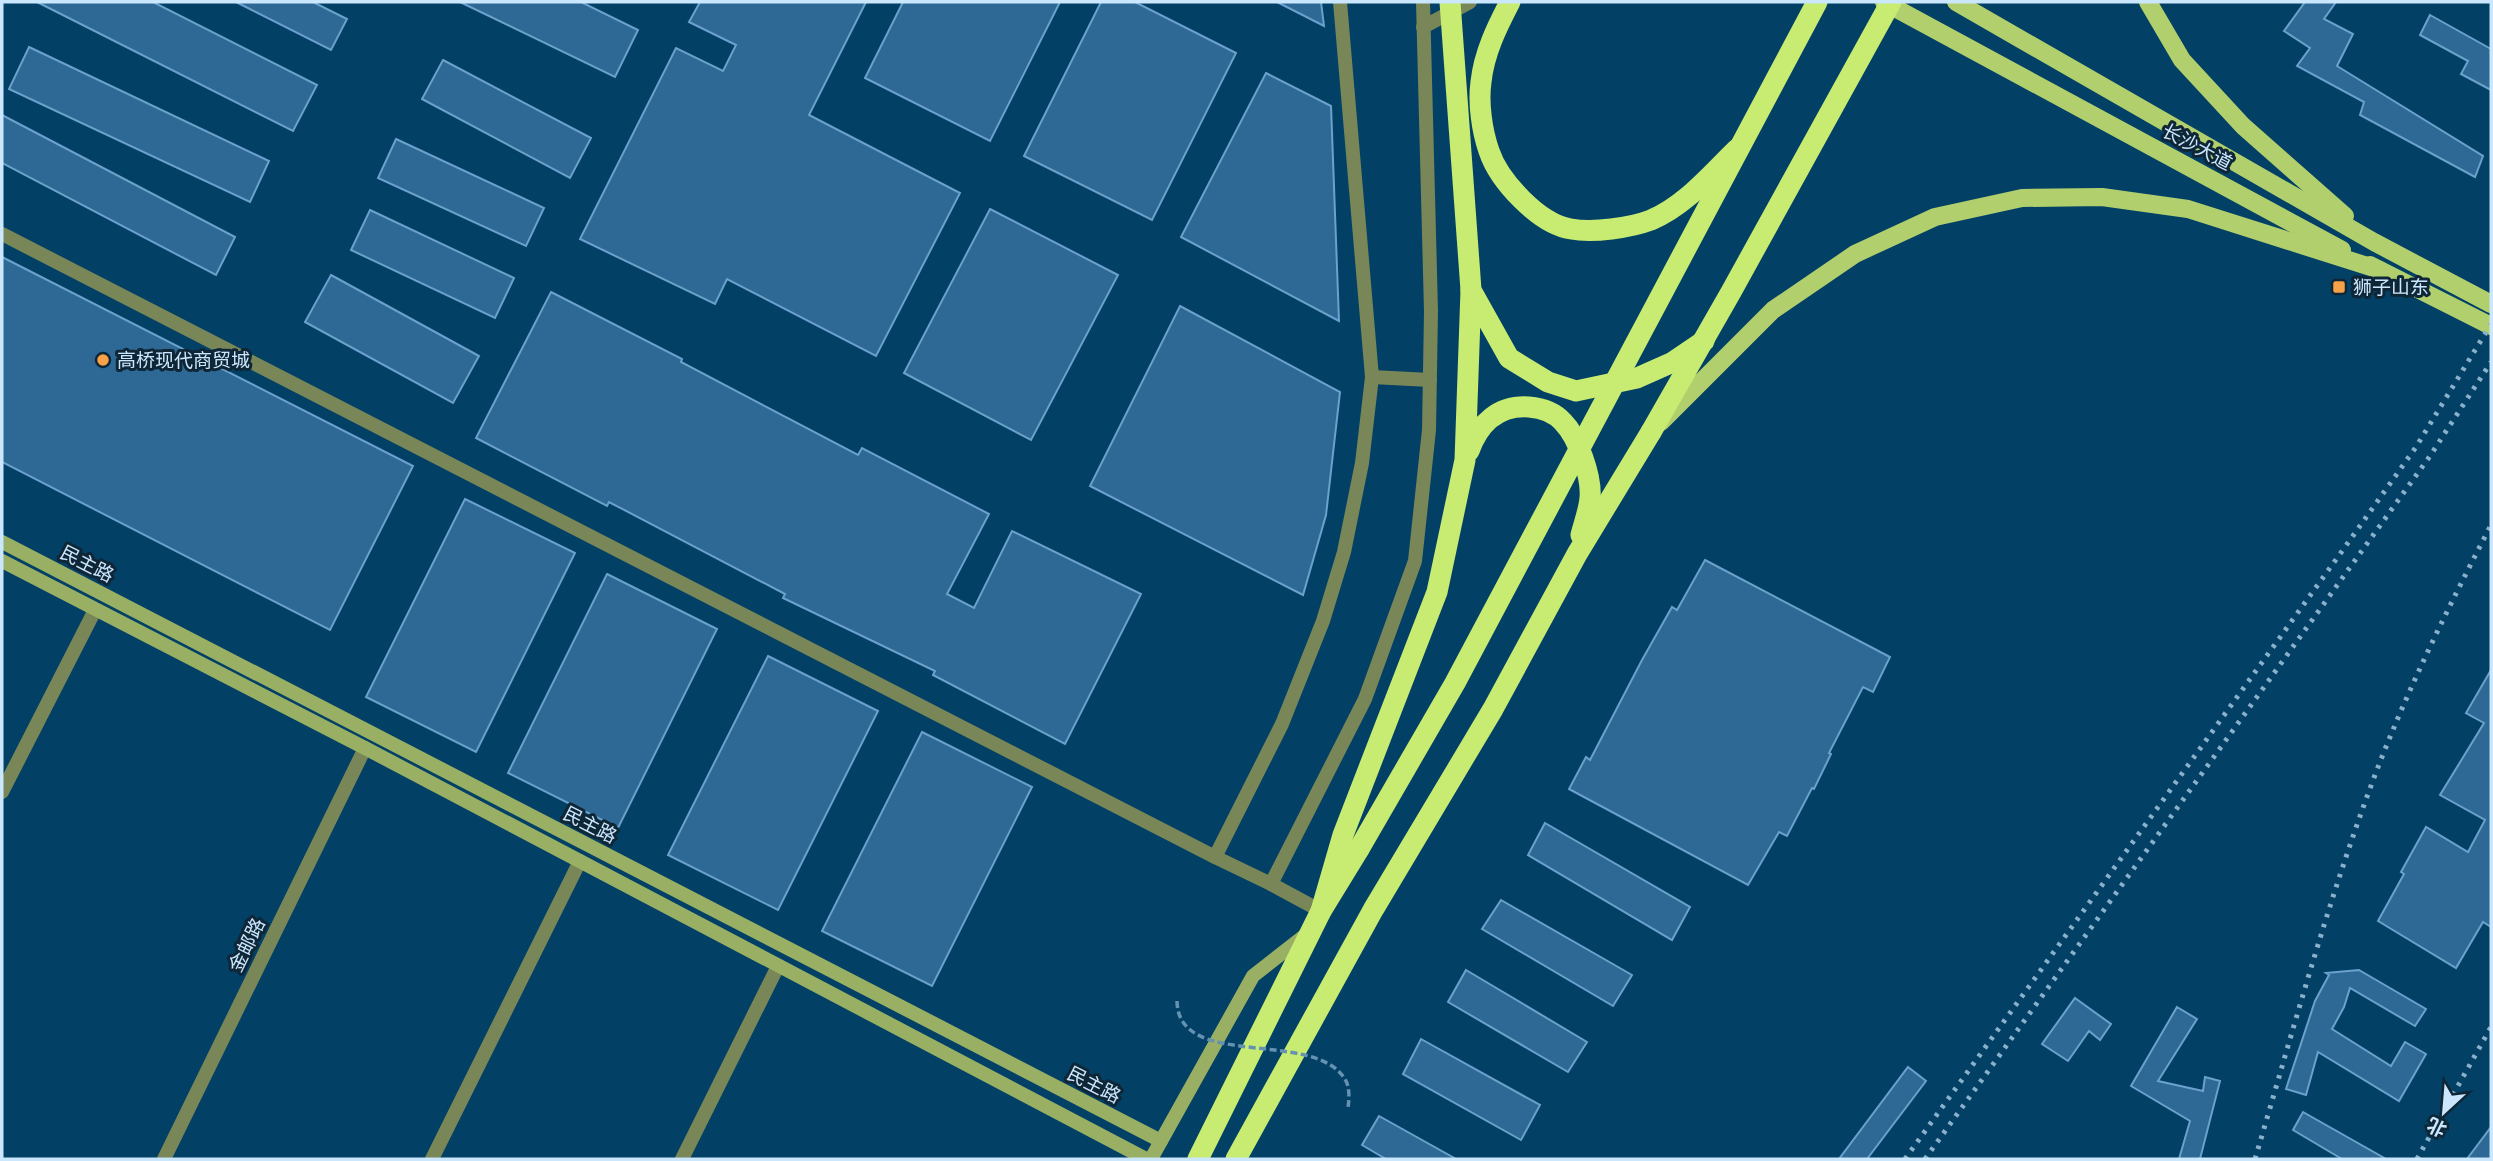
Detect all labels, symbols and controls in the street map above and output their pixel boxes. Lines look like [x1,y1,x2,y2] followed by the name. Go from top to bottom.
[2158,119,2236,175] street label: 长沙大道
[2353,276,2429,299] place label: 狮子山东
[2331,279,2347,295] marker: 狮子山东
[117,349,250,372] place label: 高桥现代商贸城
[95,352,111,368] marker: 高桥现代商贸城
[56,541,118,587] street label: 民主路
[559,802,621,848] street label: 民主路
[224,914,270,976] street label: 金邮路
[1063,1062,1125,1108] street label: 民主路
[2409,1077,2479,1147] north arrow
[2423,1112,2450,1141] text: 北

